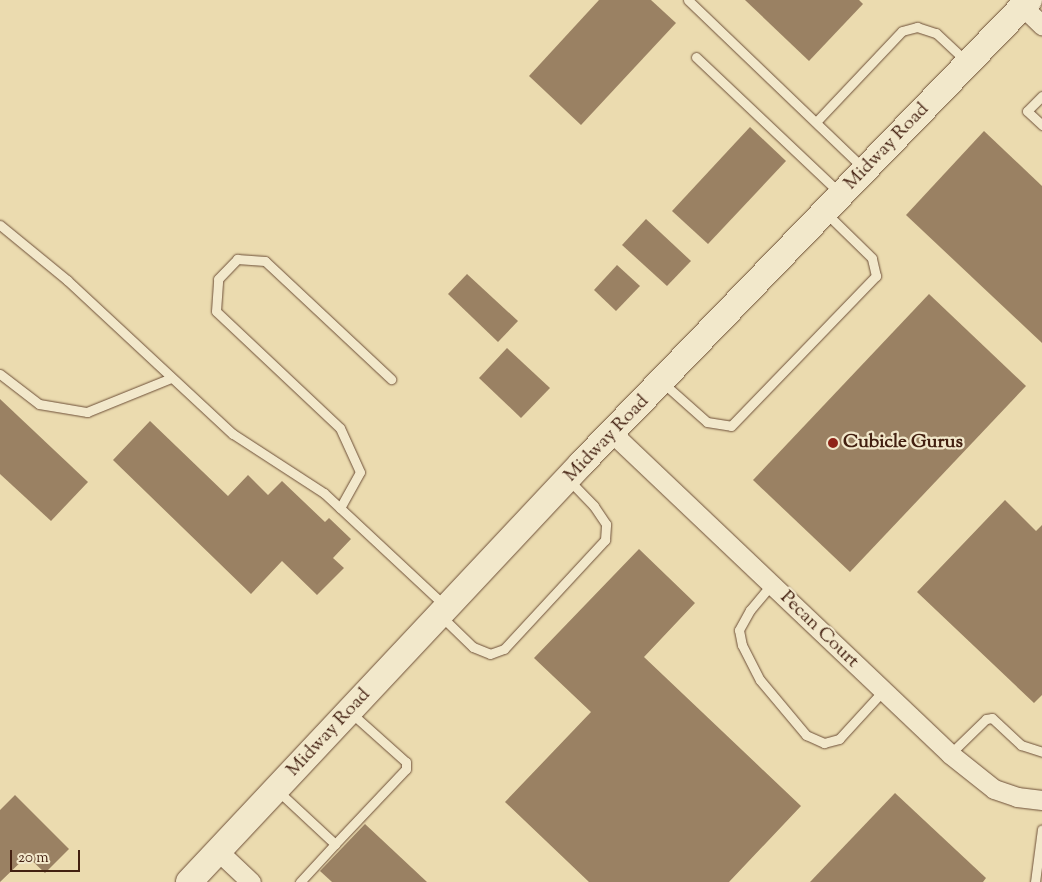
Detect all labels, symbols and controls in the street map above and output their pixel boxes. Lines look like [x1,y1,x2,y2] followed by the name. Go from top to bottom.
[840,99,934,195] street label: Midway Road
[560,391,654,487] street label: Midway Road
[843,432,963,454] place label: Cubicle Gurus
[827,437,839,449] marker: Cubicle Gurus
[775,587,863,673] street label: Pecan Court
[282,684,376,782] street label: Midway Road
[12,840,82,872] scale bar
[18,848,49,869] text: 20 m

